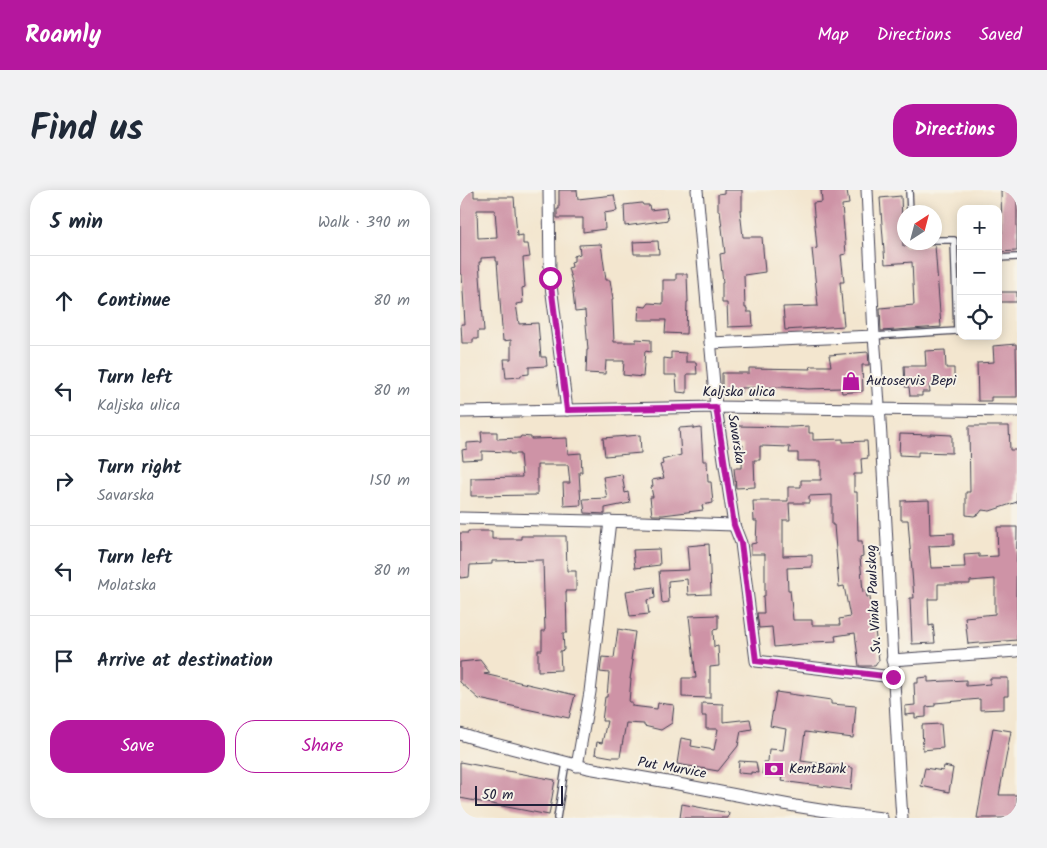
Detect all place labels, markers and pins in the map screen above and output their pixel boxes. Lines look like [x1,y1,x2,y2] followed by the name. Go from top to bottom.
[840,370,862,392] shop icon: Autoservis Bepi
[866,370,957,392] place label: Autoservis Bepi
[763,758,785,780] bank icon: KentBank
[789,758,846,780] place label: KentBank

